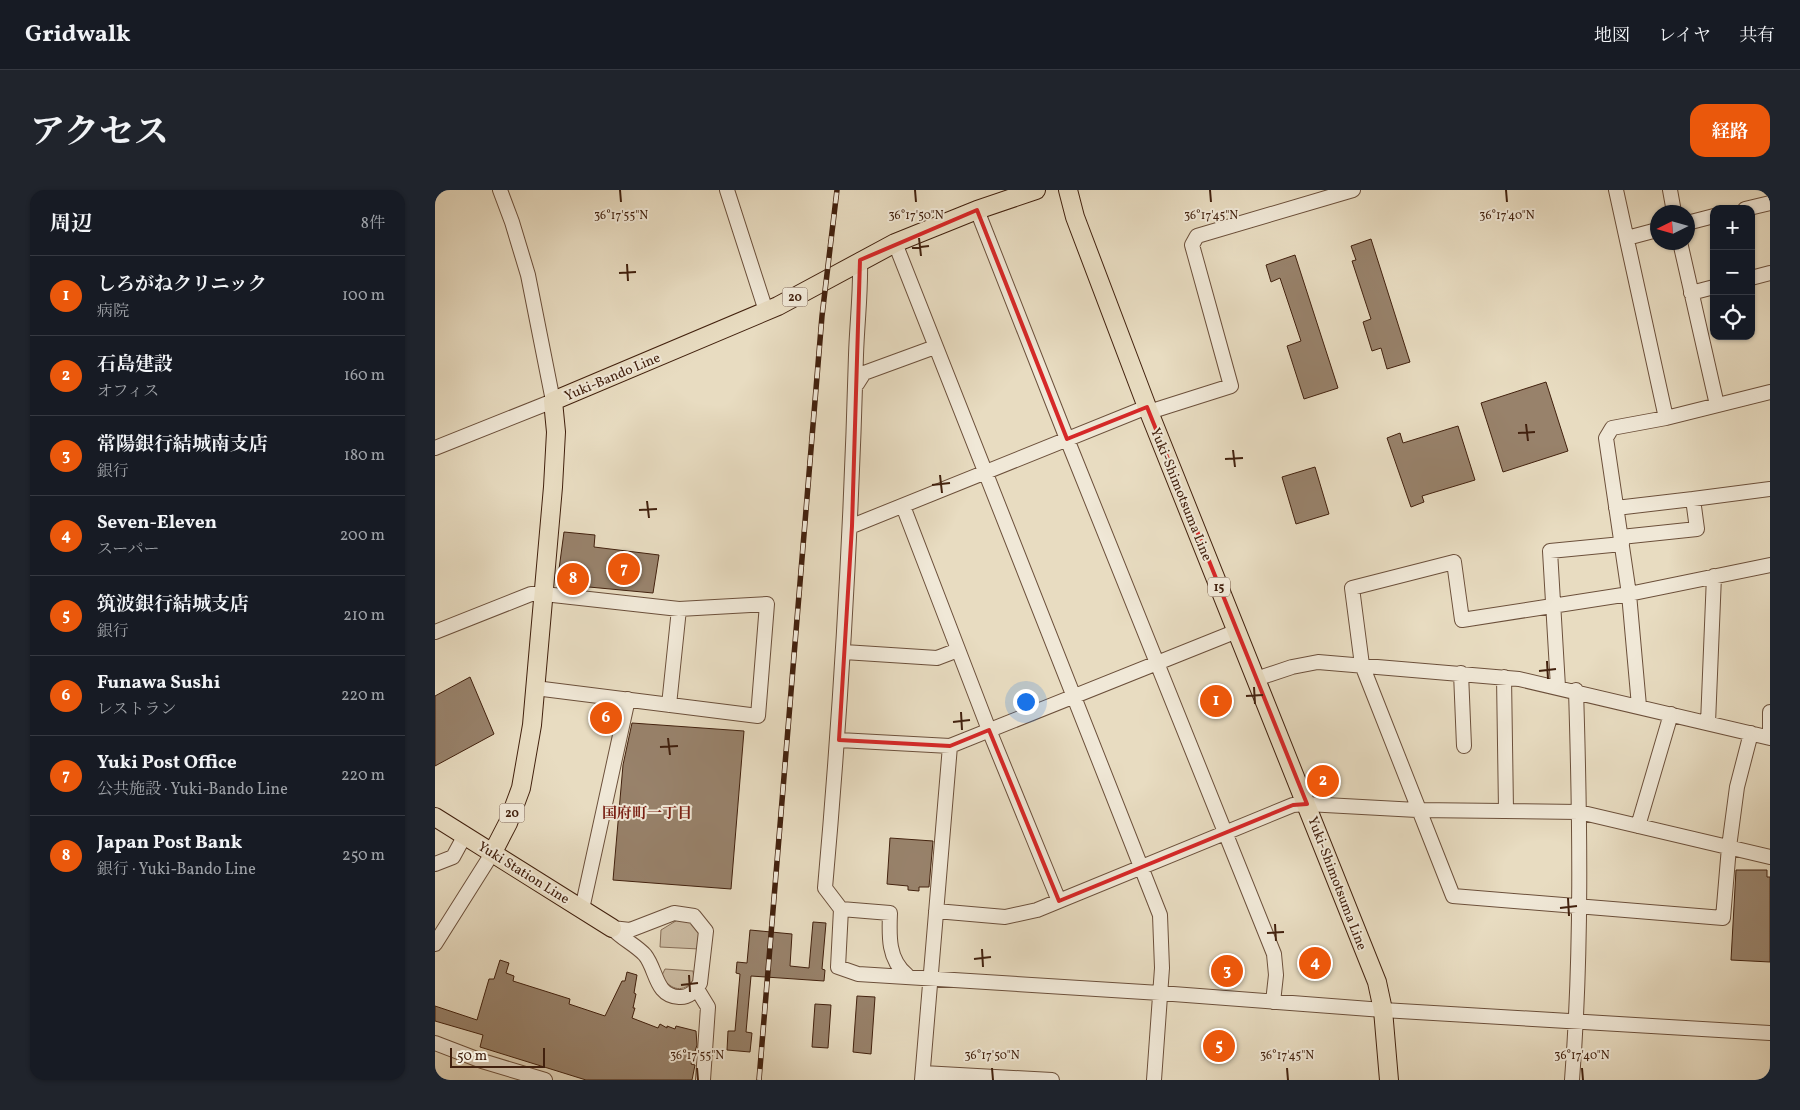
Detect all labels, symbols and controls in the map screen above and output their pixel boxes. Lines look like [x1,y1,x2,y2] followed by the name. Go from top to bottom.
[25,18,131,52] text: Gridwalk
[1594,24,1630,49] text: 地図
[1658,24,1711,49] text: レイヤ
[1739,24,1775,49] text: 共有
[1690,104,1770,157] button: 経路
[30,110,169,158] text: アクセス
[1650,205,1695,250] north arrow
[1710,205,1755,340] map controls
[1710,205,1755,250] button: +
[594,208,648,224] text: 36°17'55"N
[888,208,944,224] text: 36°17'50"N
[1184,208,1238,224] text: 36°17'45"N
[1479,208,1535,224] text: 36°17'40"N
[50,210,92,239] text: 周辺
[361,213,385,235] text: 8件
[1710,250,1755,295] button: −
[97,272,267,298] text: しろがねクリニック
[63,285,69,307] text: 1
[342,285,385,307] text: 100 m
[783,288,807,306] road number: 20
[1710,295,1755,340] button: locate
[97,301,129,323] text: 病院
[562,348,664,406] street label: Yuki-Bando Line
[97,352,173,378] text: 石島建設
[62,365,70,387] text: 2
[344,365,385,387] text: 160 m
[97,381,159,403] text: オフィス
[1145,425,1216,564] street label: Yuki-Shimotsuma Line
[97,432,268,458] text: 常陽銀行結城南支店
[62,445,70,467] text: 3
[344,445,385,467] text: 180 m
[97,461,129,483] text: 銀行
[97,510,217,536] text: Seven-Eleven
[61,525,71,547] text: 4
[340,525,385,547] text: 200 m
[97,539,159,561] text: スーパー
[608,550,640,588] pin: 7
[557,560,589,598] pin: 8
[1208,578,1230,597] road number: 15
[97,592,249,618] text: 筑波銀行結城支店
[62,605,70,627] text: 5
[343,605,385,627] text: 210 m
[97,621,129,643] text: 銀行
[97,670,220,696] text: Funawa Sushi
[1200,682,1232,720] pin: 1
[62,685,70,707] text: 6
[341,685,385,707] text: 220 m
[1013,689,1039,715] your location
[97,699,177,721] text: レストラン
[590,699,622,737] pin: 6
[97,750,237,776] text: Yuki Post Office
[1307,762,1339,800] pin: 2
[62,765,70,787] text: 7
[341,765,385,787] text: 220 m
[97,779,288,801] text: 公共施設 · Yuki-Bando Line
[499,804,525,822] road number: 20
[602,804,692,825] district label: 国府町一丁目
[1302,814,1371,953] street label: Yuki-Shimotsuma Line
[97,830,242,856] text: Japan Post Bank
[474,837,573,909] street label: Yuki Station Line
[62,845,70,867] text: 8
[342,845,385,867] text: 250 m
[97,859,256,881] text: 銀行 · Yuki-Bando Line
[1299,944,1331,982] pin: 4
[1211,952,1243,990] pin: 3
[1203,1027,1235,1065] pin: 5
[450,1045,545,1068] scale bar
[457,1047,487,1066] text: 50 m
[670,1048,724,1064] text: 36°17'55"N
[964,1048,1020,1064] text: 36°17'50"N
[1260,1048,1314,1064] text: 36°17'45"N
[1554,1048,1610,1064] text: 36°17'40"N

